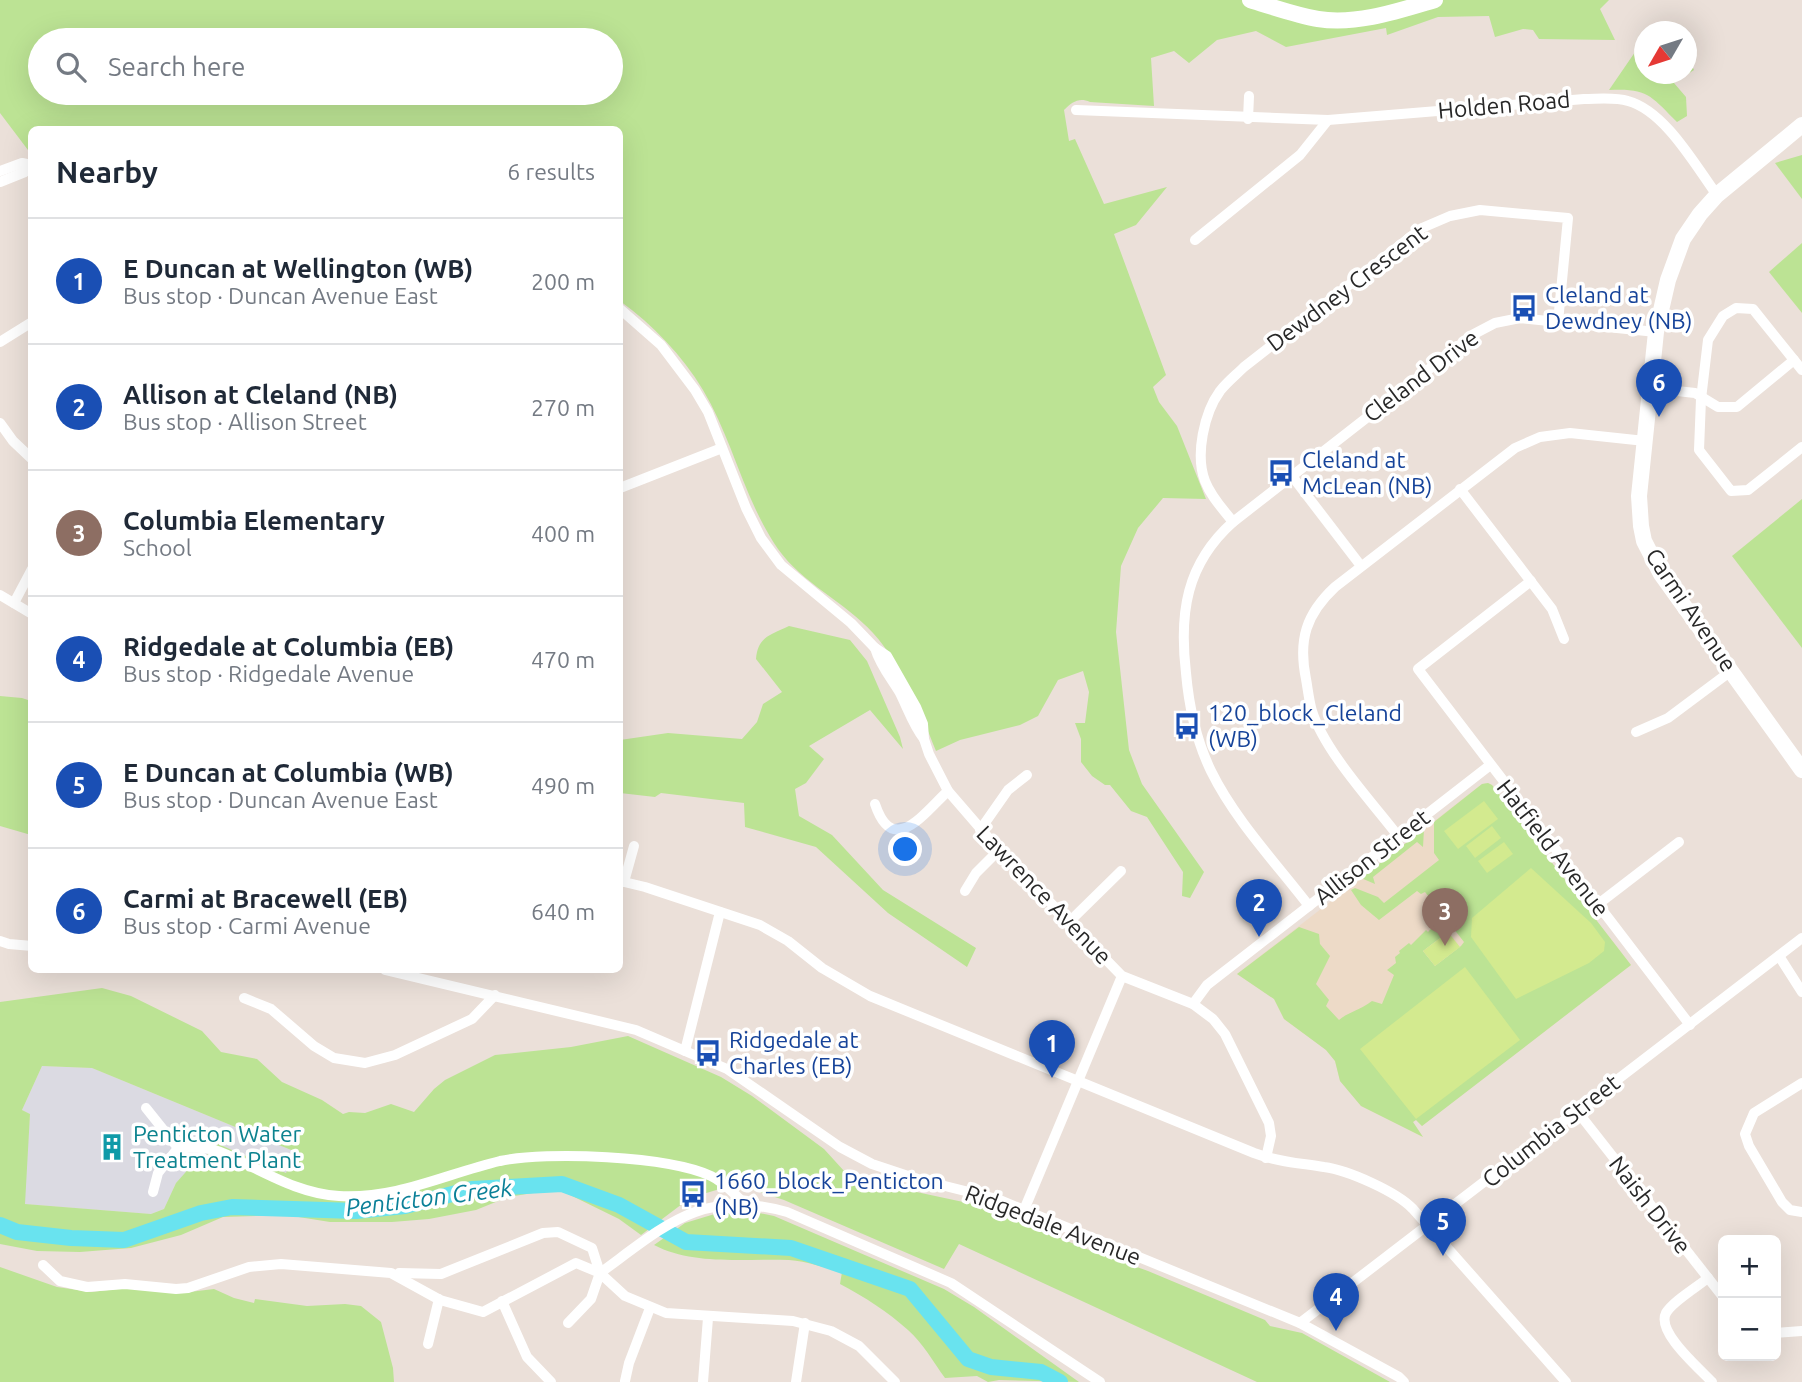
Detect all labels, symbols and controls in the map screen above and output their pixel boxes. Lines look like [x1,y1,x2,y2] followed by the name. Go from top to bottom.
[1634,21,1697,84] north arrow
[28,28,623,105] search box
[52,48,90,86] icon: search
[108,52,245,81] text: Search here
[1437,86,1571,123] street label: Holden Road
[56,155,158,189] text: Nearby
[507,159,595,184] text: 6 results
[1262,219,1431,356] street label: Dewdney Crescent
[123,254,473,283] text: E Duncan at Wellington (WB)
[73,269,85,294] text: 1
[531,269,595,294] text: 200 m
[1545,282,1693,334] place label: Cleland at Dewdney (NB)
[123,283,438,308] text: Bus stop · Duncan Avenue East
[1509,293,1539,323] bus stop icon: Cleland at Dewdney (NB)
[1358,324,1483,427] street label: Cleland Drive
[1636,359,1682,417] pin: 6
[123,380,398,409] text: Allison at Cleland (NB)
[73,395,85,420] text: 2
[531,395,595,420] text: 270 m
[123,409,367,434] text: Bus stop · Allison Street
[1302,447,1433,499] place label: Cleland at McLean (NB)
[1266,458,1296,488] bus stop icon: Cleland at McLean (NB)
[123,506,385,535] text: Columbia Elementary
[73,521,85,546] text: 3
[531,521,595,546] text: 400 m
[123,535,192,560] text: School
[1641,544,1742,676] street label: Carmi Avenue
[123,632,454,661] text: Ridgedale at Columbia (EB)
[73,647,85,672] text: 4
[531,647,595,672] text: 470 m
[123,661,414,686] text: Bus stop · Ridgedale Avenue
[1208,700,1402,752] place label: 120_block_Cleland (WB)
[1172,711,1202,741] bus stop icon: 120_block_Cleland (WB)
[123,758,454,787] text: E Duncan at Columbia (WB)
[73,773,85,798] text: 5
[531,773,595,798] text: 490 m
[1492,775,1614,921] street label: Hatfield Avenue
[123,787,438,812] text: Bus stop · Duncan Avenue East
[1309,804,1434,909] street label: Allison Street
[972,821,1117,969] street label: Lawrence Avenue
[888,832,922,866] your location
[1236,879,1282,937] pin: 2
[123,884,408,913] text: Carmi at Bracewell (EB)
[1422,888,1468,946] pin: 3
[73,899,85,924] text: 6
[531,899,595,924] text: 640 m
[123,913,371,938] text: Bus stop · Carmi Avenue
[1029,1020,1075,1078] pin: 1
[729,1027,858,1079] place label: Ridgedale at Charles (EB)
[693,1038,723,1068] bus stop icon: Ridgedale at Charles (EB)
[1477,1069,1624,1192] street label: Columbia Street
[133,1121,302,1172] place label: Penticton Water Treatment Plant
[97,1132,127,1162] building icon: Penticton Water Treatment Plant
[1605,1151,1696,1258] street label: Naish Drive
[714,1168,944,1220] place label: 1660_block_Penticton (NB)
[344,1174,515,1221] water label: Penticton Creek
[678,1179,708,1209] bus stop icon: 1660_block_Penticton (NB)
[962,1180,1145,1270] street label: Ridgedale Avenue
[1420,1198,1466,1256] pin: 5
[1718,1235,1781,1361] map controls
[1718,1235,1781,1298] button: +
[1313,1273,1359,1331] pin: 4
[1718,1298,1781,1361] button: −

